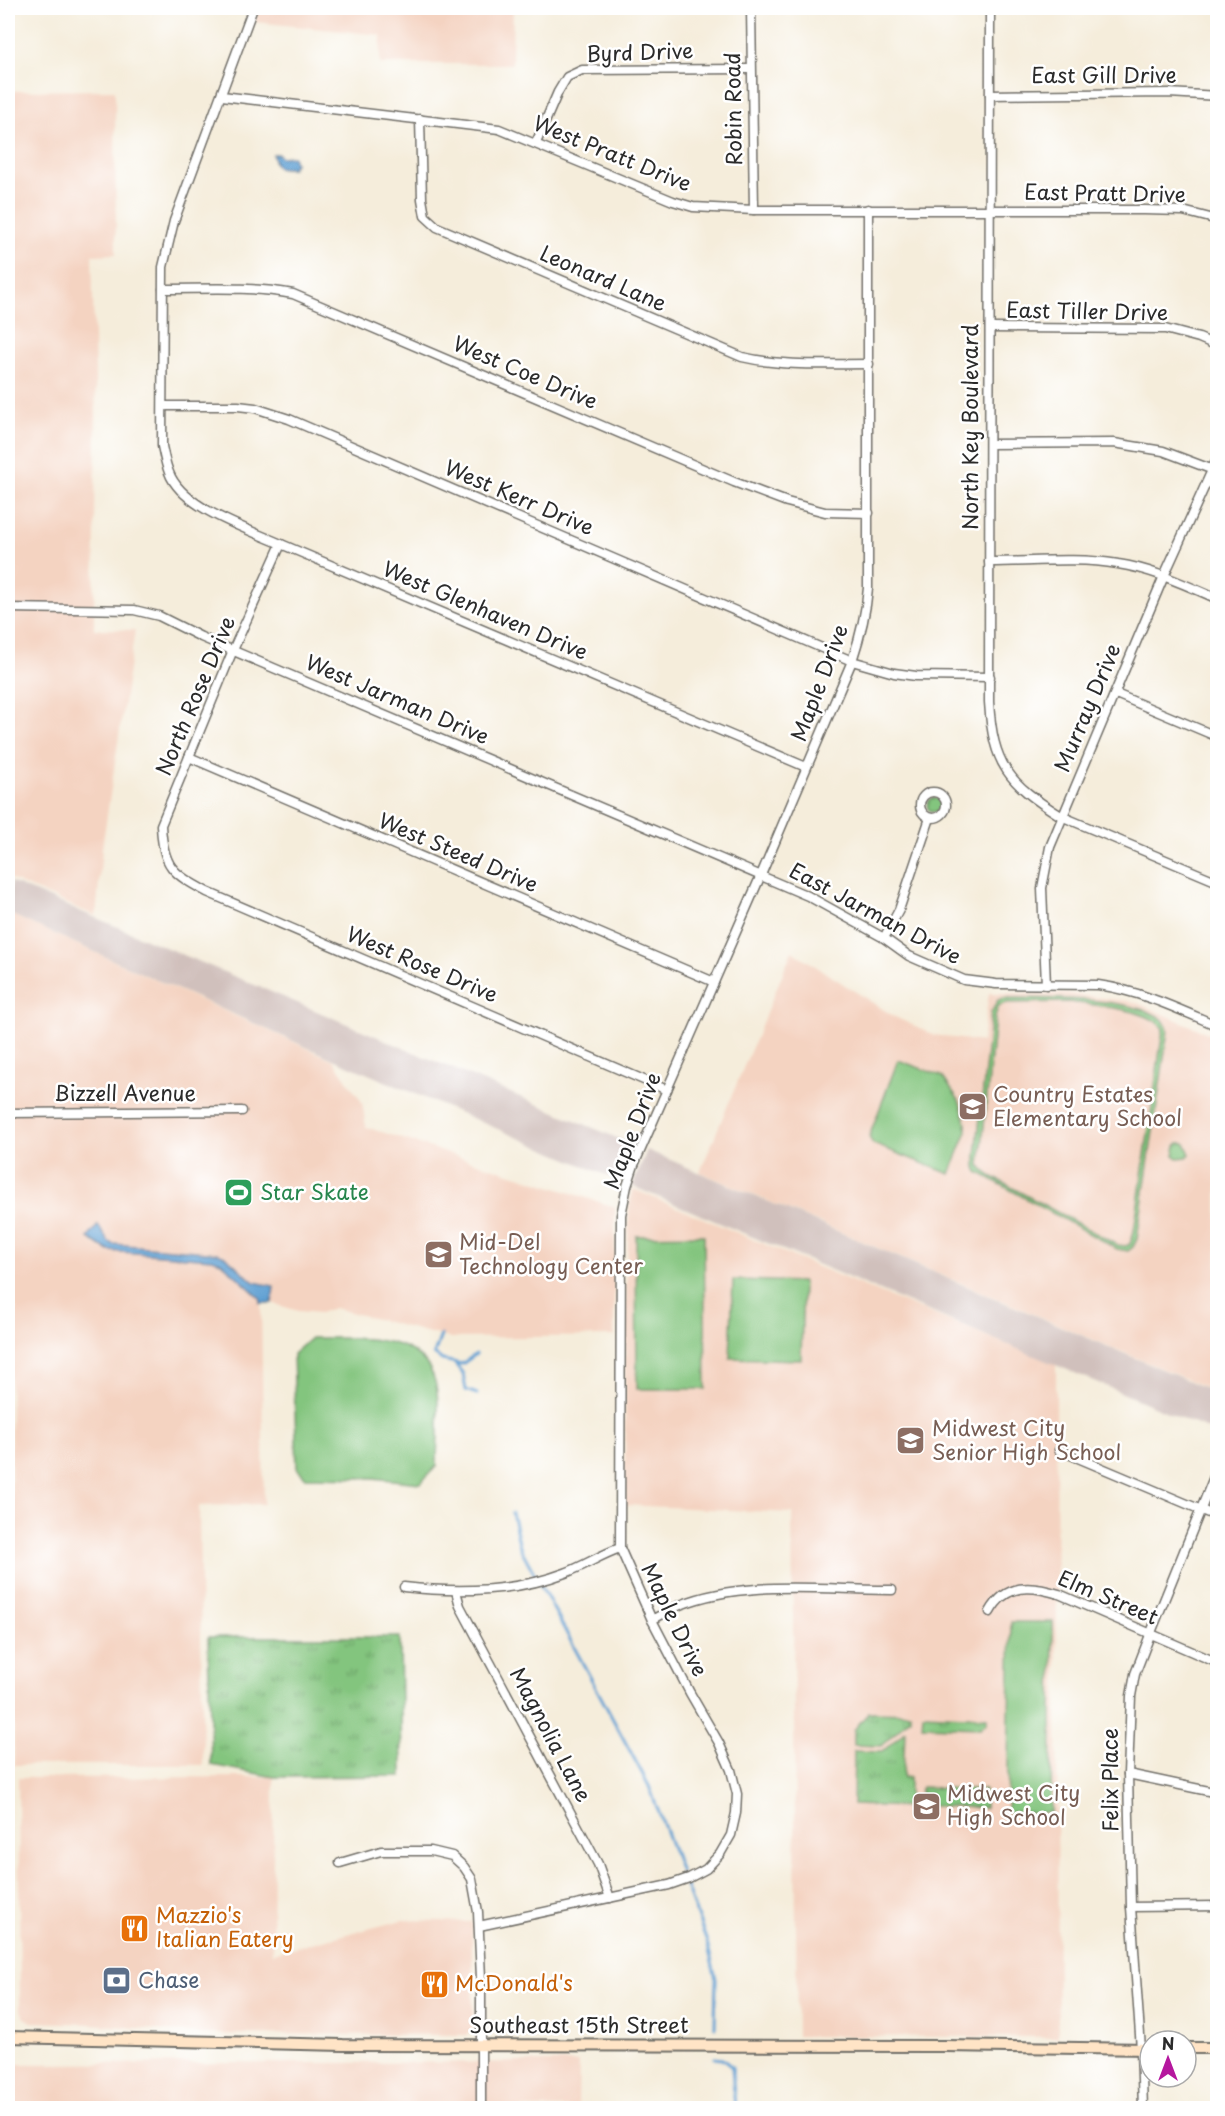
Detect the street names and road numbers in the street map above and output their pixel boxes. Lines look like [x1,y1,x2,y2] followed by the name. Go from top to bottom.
[586,33,694,69] street label: Byrd Drive
[715,52,749,166] street label: Robin Road
[1031,58,1177,90] street label: East Gill Drive
[529,106,697,198] street label: West Pratt Drive
[1024,175,1186,209] street label: East Pratt Drive
[535,236,672,318] street label: Leonard Lane
[1006,293,1168,327] street label: East Tiller Drive
[953,324,985,530] street label: North Key Boulevard
[448,326,603,416] street label: West Coe Drive
[440,450,599,542] street label: West Kerr Drive
[378,551,593,667] street label: West Glenhaven Drive
[146,611,242,780] street label: North Rose Drive
[781,619,855,745] street label: Maple Drive
[1045,638,1128,776] street label: Murray Drive
[301,645,495,751] street label: West Jarman Drive
[374,803,544,899] street label: West Steed Drive
[784,853,968,971] street label: East Jarman Drive
[342,917,503,1009] street label: West Rose Drive
[594,1067,668,1193] street label: Maple Drive
[54,1076,196,1108] street label: Bizzell Avenue
[634,1557,717,1681] street label: Maple Drive
[1054,1561,1164,1632] street label: Elm Street
[503,1661,601,1807] street label: Magnolia Lane
[1093,1728,1125,1832] street label: Felix Place
[469,2008,689,2040] street label: Southeast 15th Street

